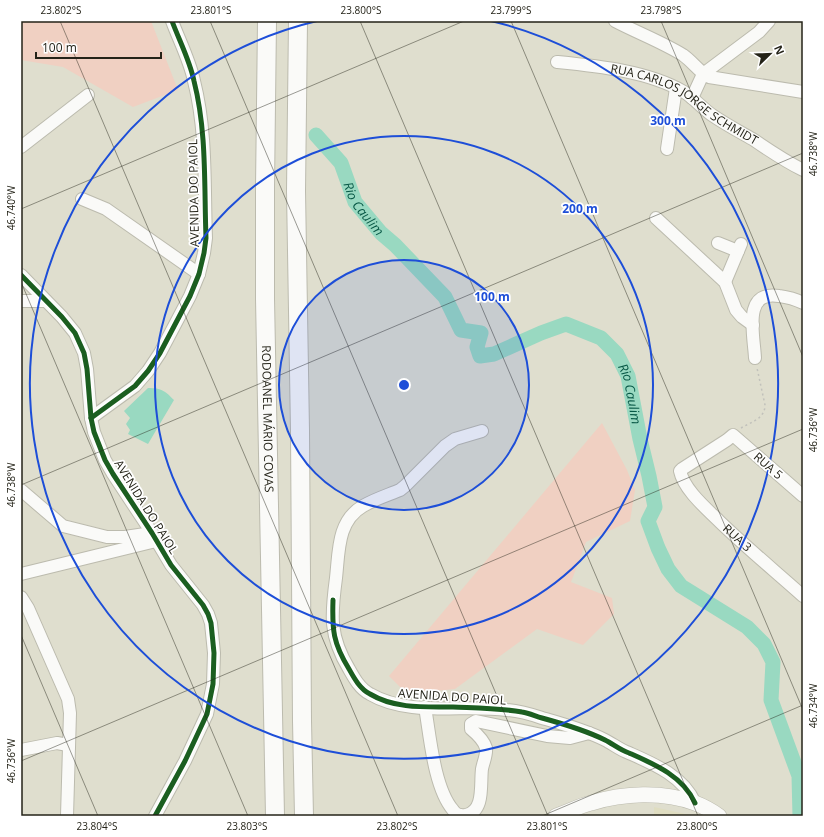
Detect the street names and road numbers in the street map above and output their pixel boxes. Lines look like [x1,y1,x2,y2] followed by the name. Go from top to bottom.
[609,60,762,149] street label: RUA CARLOS JORGE SCHMIDT
[184,139,203,247] street label: AVENIDA DO PAIOL
[258,345,278,493] street label: RODOANEL MÁRIO COVAS
[750,448,787,483] street label: RUA 5
[111,456,182,557] street label: AVENIDA DO PAIOL
[719,520,756,555] street label: RUA 3
[398,684,507,709] street label: AVENIDA DO PAIOL

